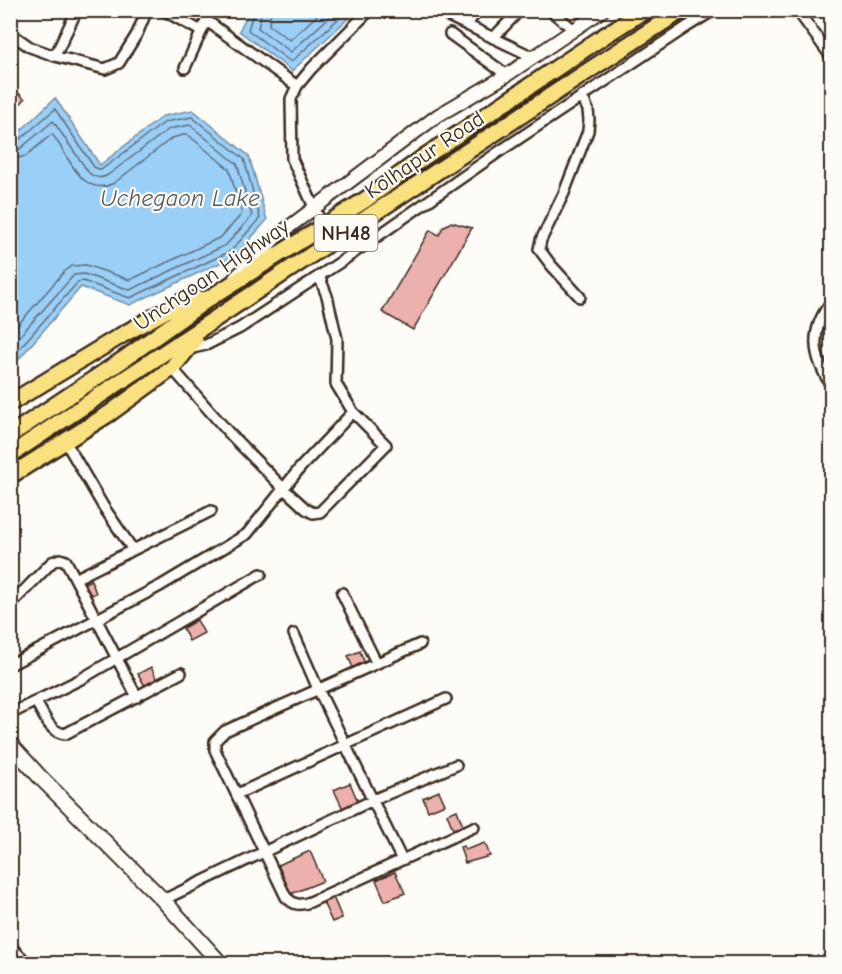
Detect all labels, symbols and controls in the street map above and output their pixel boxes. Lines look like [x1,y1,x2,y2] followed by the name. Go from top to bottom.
[360,105,489,204] street label: Kolhapur Road
[100,184,260,212] water label: Uchegaon Lake
[129,213,294,337] street label: Unchgoan Highway
[314,215,378,251] road number: NH48

